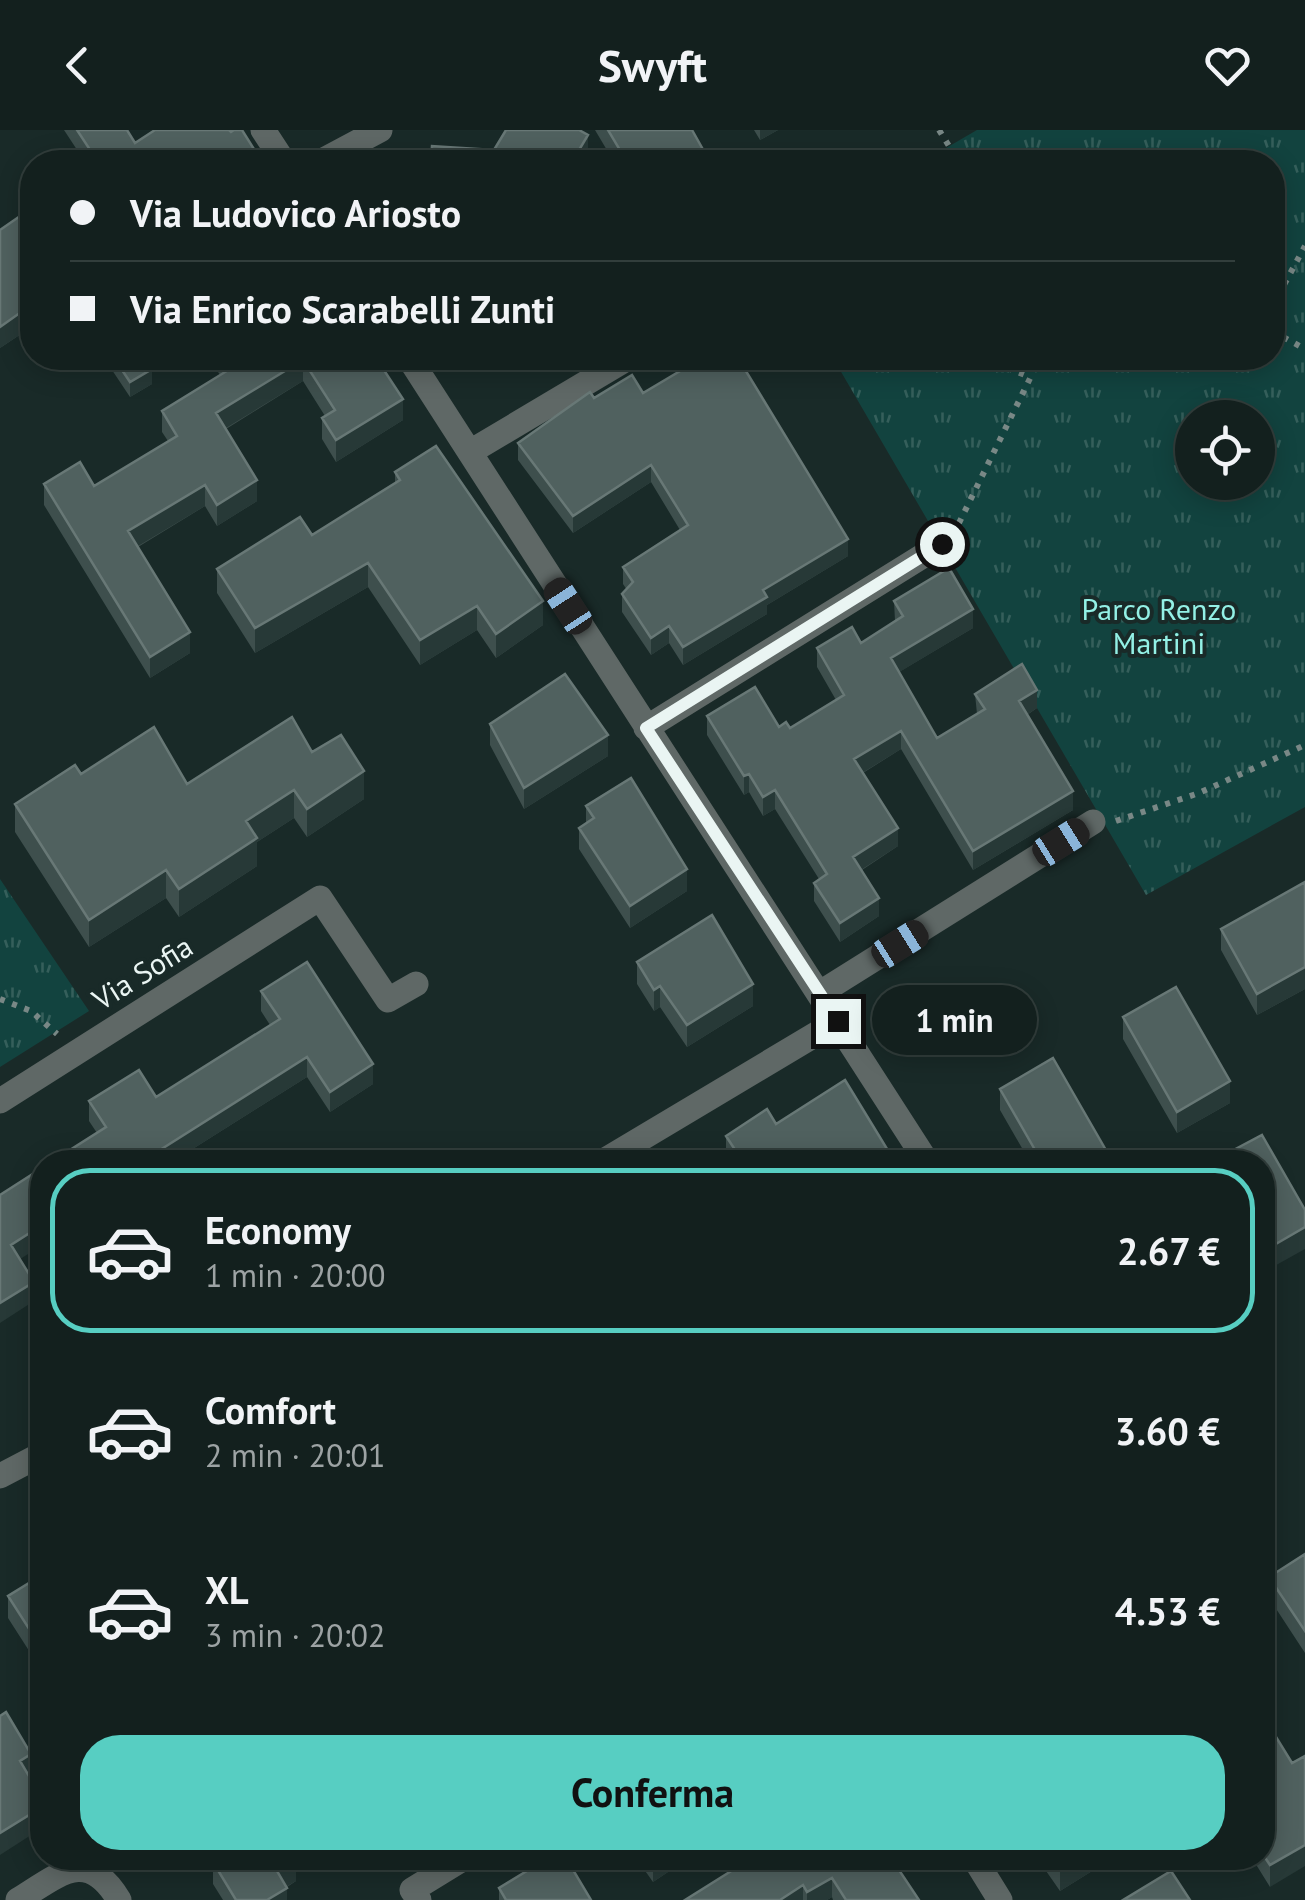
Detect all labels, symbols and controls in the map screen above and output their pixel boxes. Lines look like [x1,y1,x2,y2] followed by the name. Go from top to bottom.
[598,36,707,94] text: Swyft
[50,38,105,93] icon: back
[1200,38,1255,93] icon: heart
[130,188,461,237] text: Via Ludovico Ariosto
[130,284,555,333] text: Via Enrico Scarabelli Zunti
[1175,400,1275,500] map controls
[1175,400,1275,500] button: locate
[920,522,965,567] route start
[539,573,597,639] car
[1082,589,1236,662] park label: Parco Renzo Martini
[1028,813,1094,871] car
[867,915,933,973] car
[84,926,199,1018] street label: Via Sofia
[873,986,1038,1056] callout: 1 min
[816,999,861,1044] route end
[915,999,994,1041] text: 1 min
[205,1205,351,1254] text: Economy
[85,1206,175,1296] icon: car
[1117,1226,1220,1275] text: 2.67 €
[205,1254,385,1296] text: 1 min · 20:00
[205,1385,336,1434] text: Comfort
[85,1386,175,1476] icon: car
[1115,1406,1220,1455] text: 3.60 €
[205,1434,385,1476] text: 2 min · 20:01
[205,1565,249,1614] text: XL
[85,1566,175,1656] icon: car
[1115,1586,1220,1635] text: 4.53 €
[205,1614,385,1656] text: 3 min · 20:02
[80,1735,1225,1850] button: Conferma

